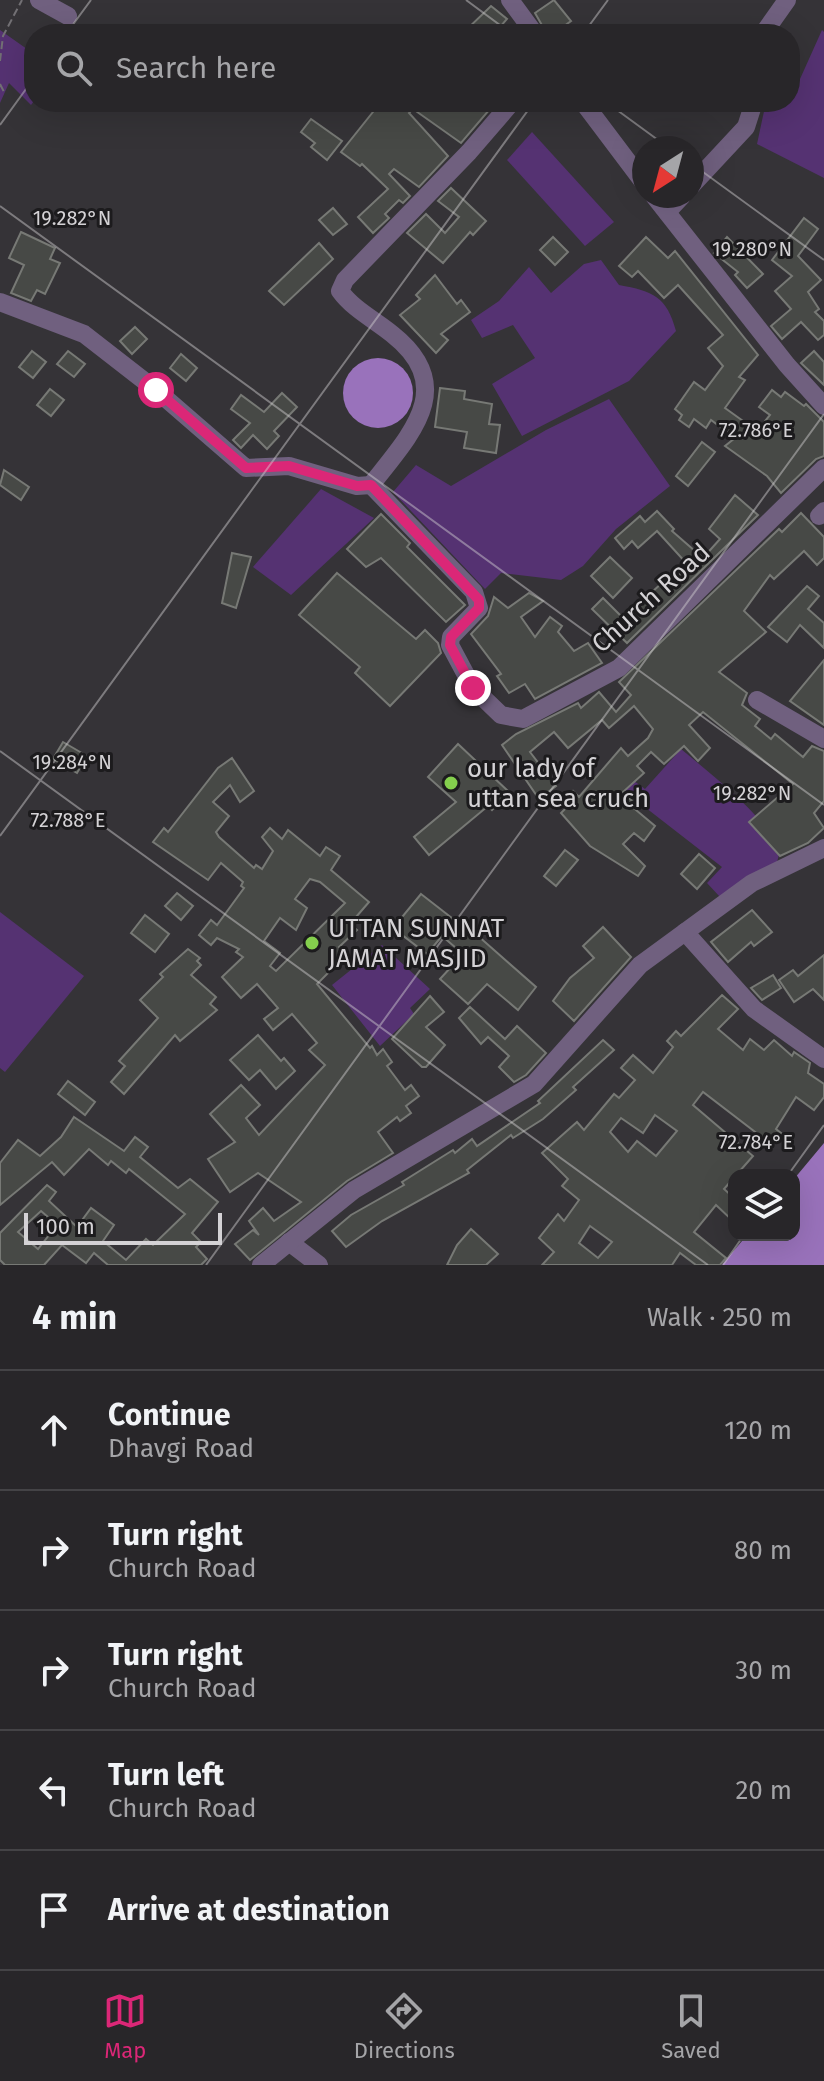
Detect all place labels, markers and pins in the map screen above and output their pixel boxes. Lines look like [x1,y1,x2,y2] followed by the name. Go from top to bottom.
[467,753,649,814] place label: our lady of uttan sea cruch
[442,774,460,792] marker: our lady of uttan sea cruch
[328,913,505,974] place label: UTTAN SUNNAT JAMAT MASJID
[303,934,321,952] marker: UTTAN SUNNAT JAMAT MASJID

